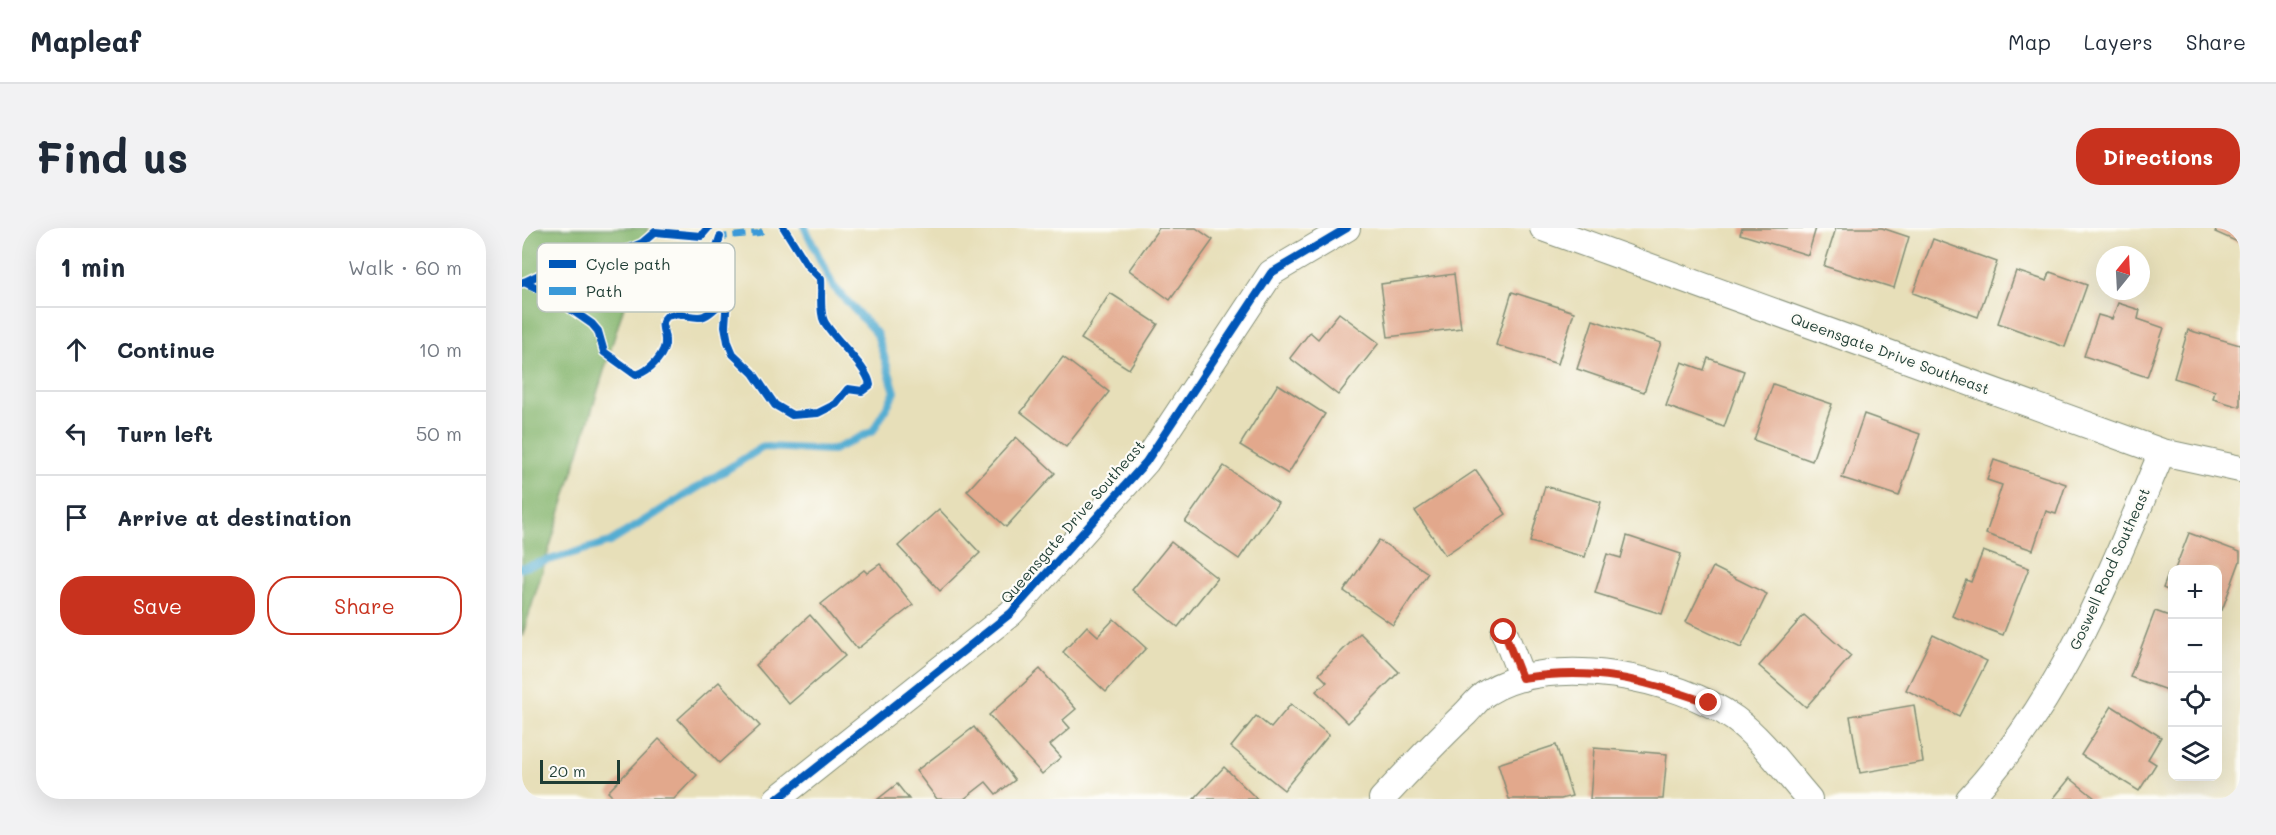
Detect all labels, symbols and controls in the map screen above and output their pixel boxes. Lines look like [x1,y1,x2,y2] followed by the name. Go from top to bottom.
[30,23,141,59] text: Mapleaf
[2008,28,2051,55] text: Map
[2084,28,2153,55] text: Layers
[2186,28,2246,55] text: Share
[2076,128,2240,185] button: Directions
[36,129,188,184] text: Find us
[537,243,735,312] legend
[2096,246,2150,300] north arrow
[60,250,125,284] text: 1 min
[586,253,670,274] text: Cycle path
[348,254,462,280] text: Walk · 60 m
[586,280,622,301] text: Path
[1788,308,1993,398] street label: Queensgate Drive Southeast
[60,333,93,366] icon: ahead
[117,335,215,364] text: Continue
[418,336,462,362] text: 10 m
[60,417,93,450] icon: left
[117,419,213,448] text: Turn left
[416,420,462,446] text: 50 m
[996,435,1149,607] street label: Queensgate Drive Southeast
[2064,484,2154,653] street label: Goswell Road Southeast
[60,501,93,534] icon: arrive
[117,503,352,532] text: Arrive at destination
[2168,565,2222,781] map controls
[2168,565,2222,619] button: +
[60,576,255,635] button: Save
[267,576,462,635] button: Share
[1490,618,1516,644] route start
[2168,619,2222,673] button: −
[2168,673,2222,727] button: locate
[1695,689,1721,715] route end
[2168,727,2222,781] button: layers
[540,757,620,784] scale bar
[549,760,586,781] text: 20 m

